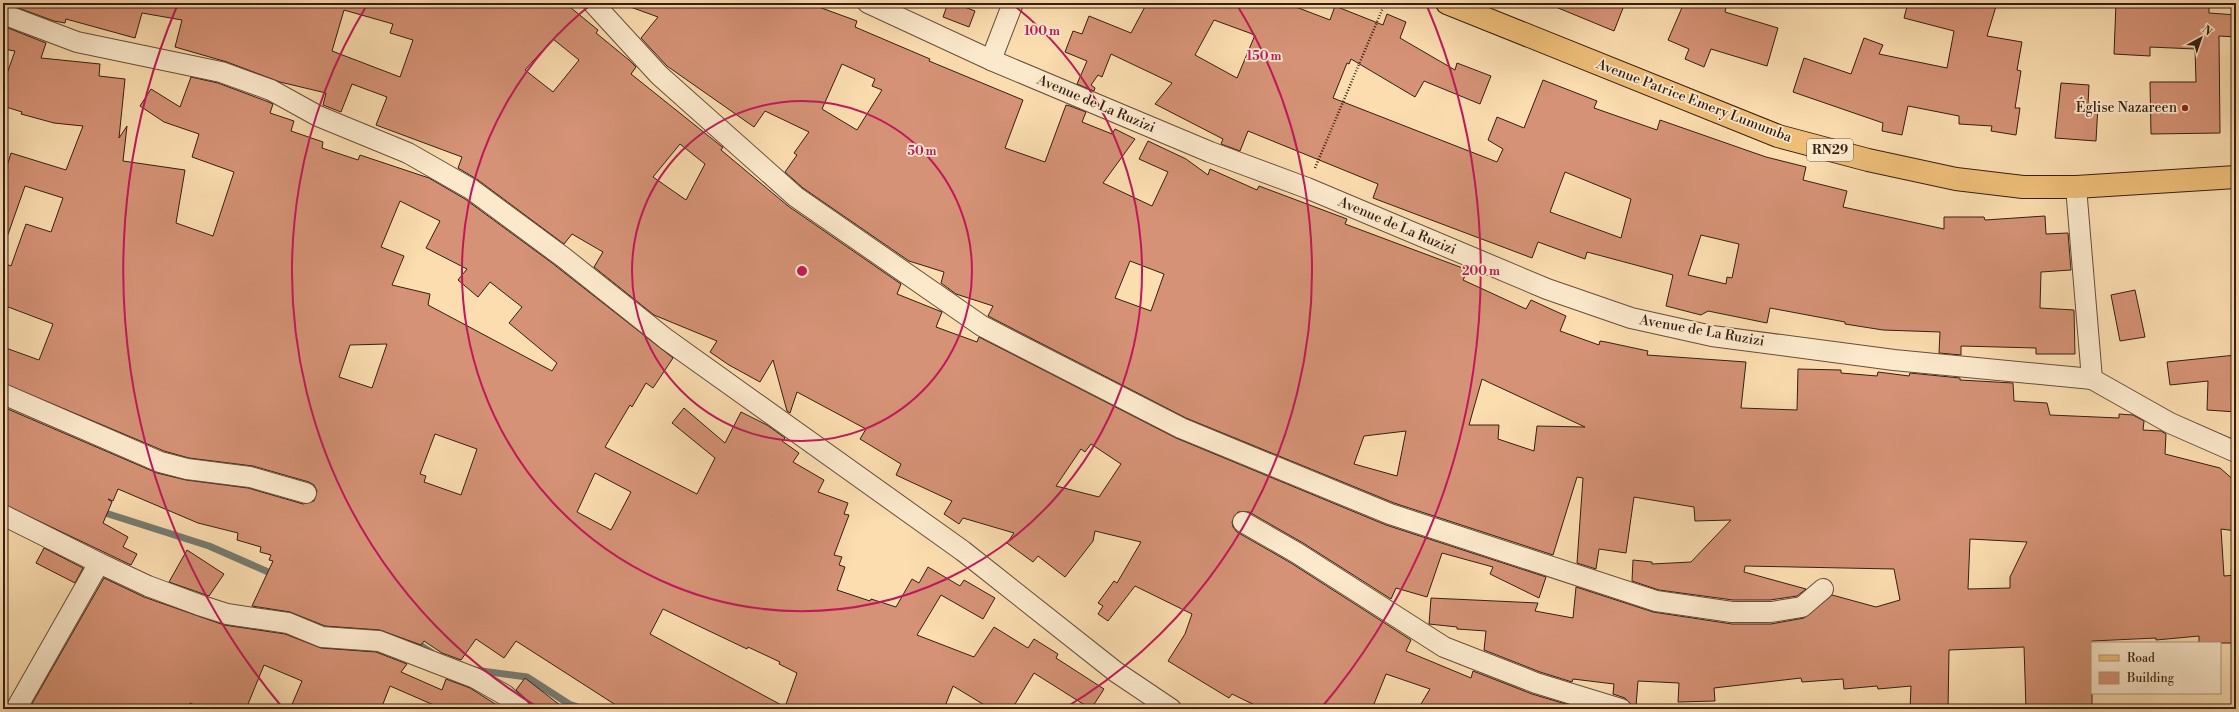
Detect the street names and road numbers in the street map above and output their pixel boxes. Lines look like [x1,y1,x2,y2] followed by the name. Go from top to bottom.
[1593,55,1795,147] street label: Avenue Patrice Emery Lumumba
[1033,71,1158,137] street label: Avenue de La Ruzizi
[1807,139,1853,161] road number: RN29
[1334,193,1459,259] street label: Avenue de La Ruzizi
[1637,311,1766,351] street label: Avenue de La Ruzizi

